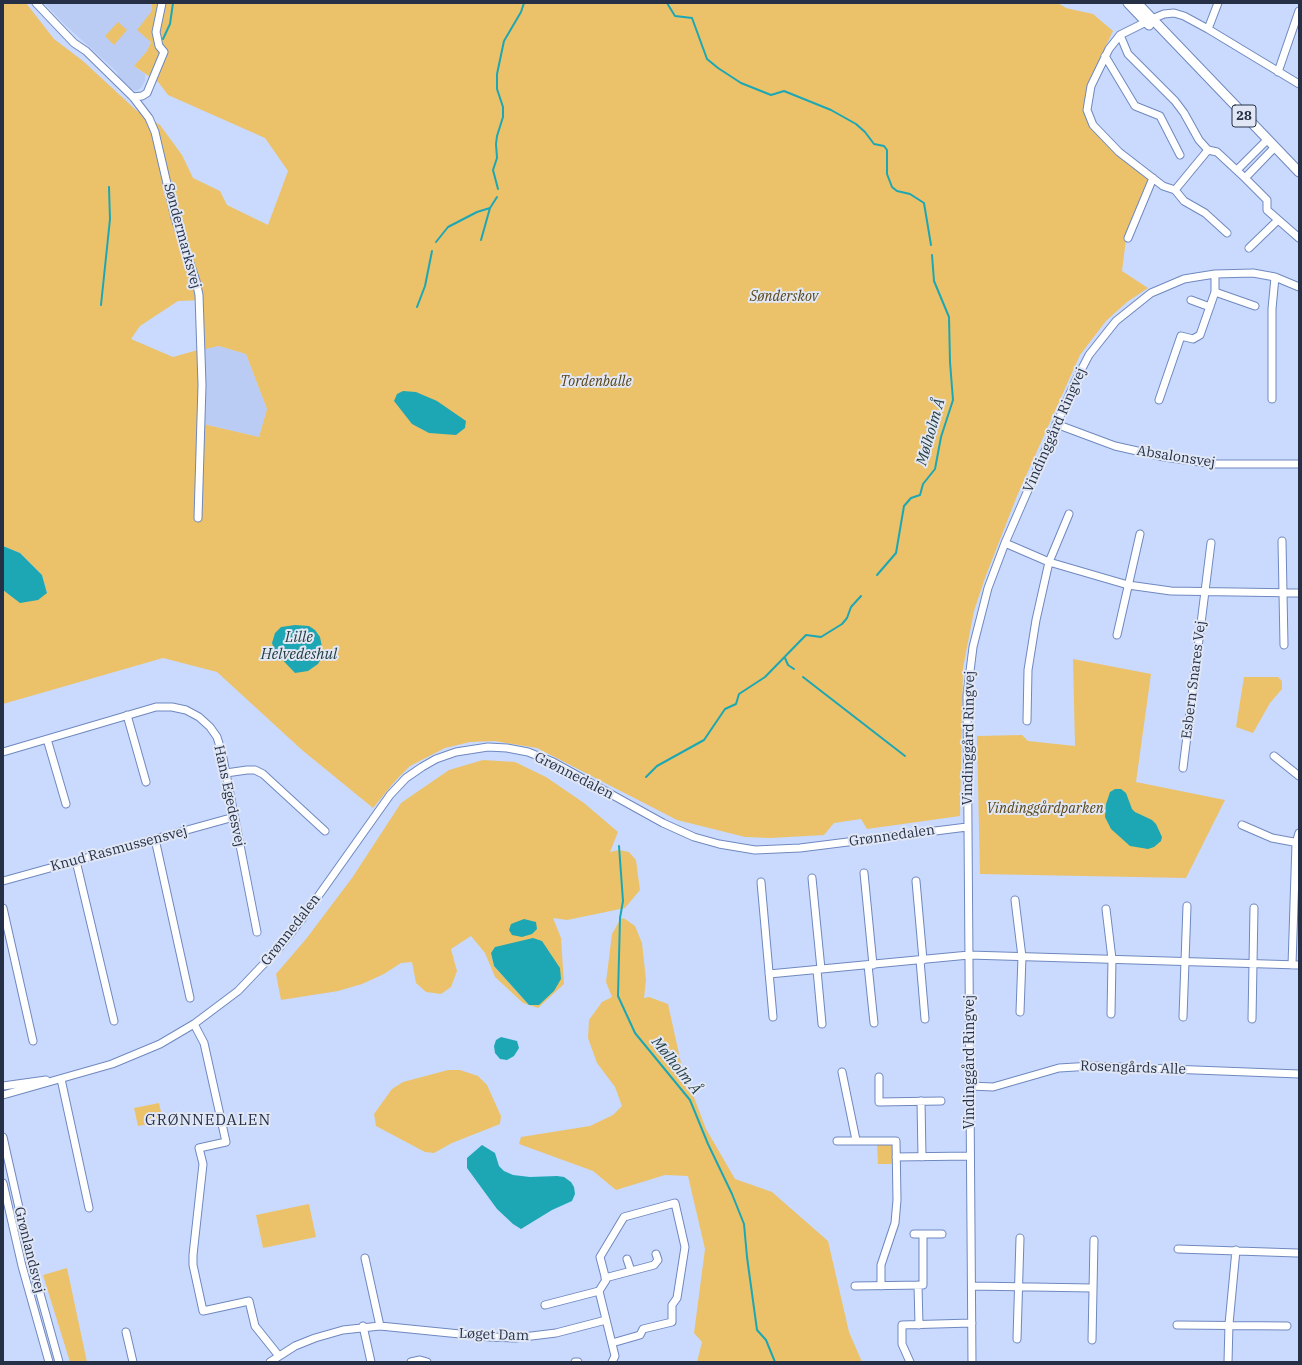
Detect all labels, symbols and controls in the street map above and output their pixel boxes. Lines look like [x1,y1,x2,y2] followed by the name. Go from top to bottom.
[1232,105,1256,127] road number: 28
[160,181,204,291] street label: Søndermarksvej
[750,289,818,305] park label: Sønderskov
[1020,365,1090,495] street label: Vindinggård Ringvej
[560,374,632,390] park label: Tordenballe
[913,396,949,468] water label: Mølholm Å
[1136,443,1216,471] street label: Absalonsvej
[1178,620,1210,740] street label: Esbern Snares Vej
[261,629,337,664] water label: Lille Helvedeshul
[959,671,979,805] street label: Vindinggård Ringvej
[210,744,248,848] street label: Hans Egedesvej
[532,749,616,803] street label: Grønnedalen
[986,801,1104,817] park label: Vindinggårdparken
[848,822,936,850] street label: Grønnedalen
[49,823,189,875] street label: Knud Rasmussensvej
[258,891,324,969] street label: Grønnedalen
[962,995,978,1129] street label: Vindinggård Ringvej
[647,1034,705,1098] water label: Mølholm Å
[1080,1058,1186,1078] street label: Rosengårds Alle
[145,1112,271,1130] district label: GRØNNEDALEN
[10,1205,48,1295] street label: Grønlandsvej
[459,1325,529,1345] street label: Løget Dam

